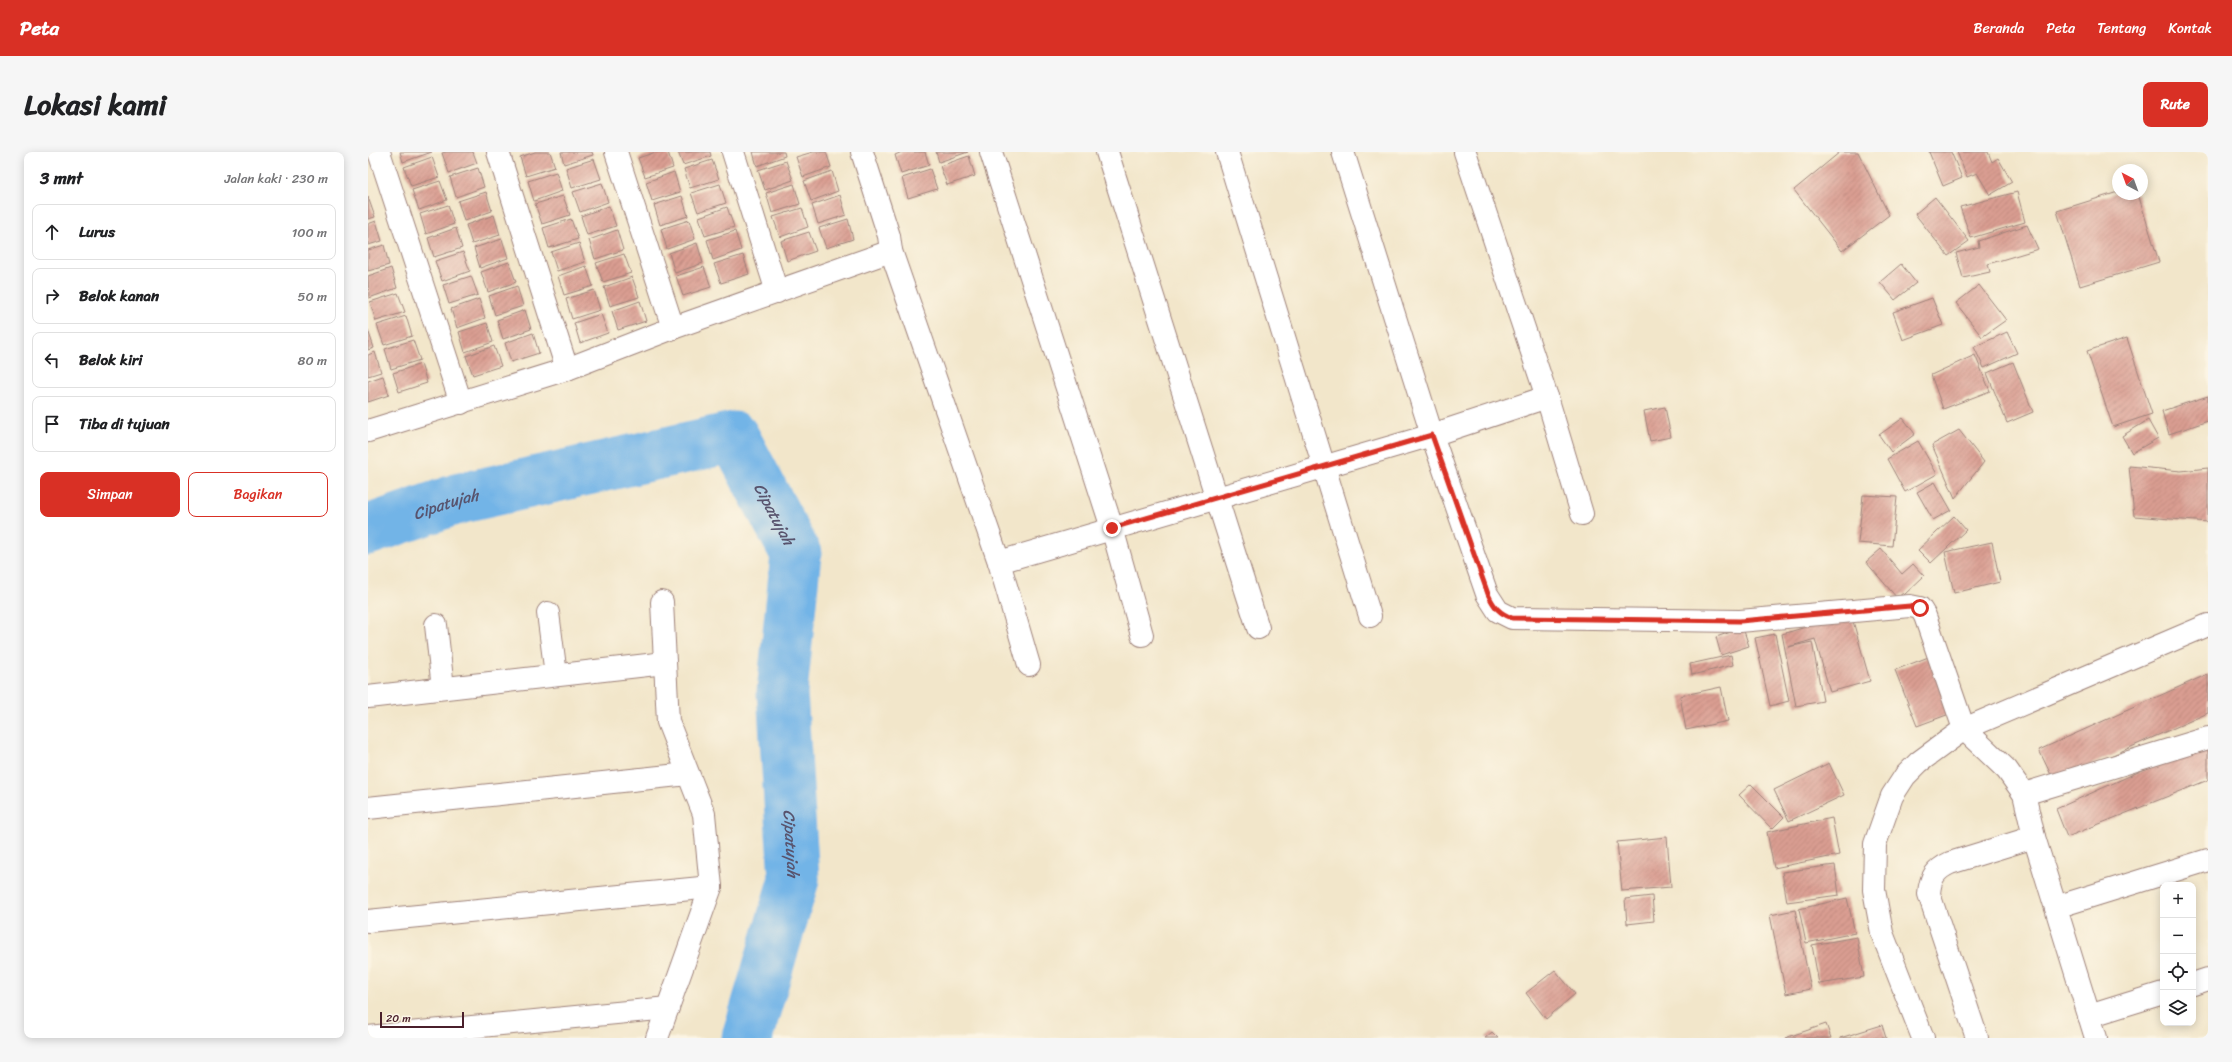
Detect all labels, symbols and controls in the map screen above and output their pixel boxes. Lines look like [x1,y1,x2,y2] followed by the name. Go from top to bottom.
[20,12,59,45] text: Peta
[1974,16,2024,41] text: Beranda
[2046,16,2075,41] text: Peta
[2097,16,2146,41] text: Tentang
[2168,16,2212,41] text: Kontak
[24,80,166,129] text: Lokasi kami
[2143,82,2208,127] button: Rute
[40,163,83,193] text: 3 mnt
[2112,164,2148,200] north arrow
[224,167,328,190] text: Jalan kaki · 230 m
[79,219,115,245] text: Lurus
[41,221,63,243] icon: ahead
[292,221,327,244] text: 100 m
[79,283,159,309] text: Belok kanan
[41,285,63,307] icon: right
[297,285,327,308] text: 50 m
[79,347,142,373] text: Belok kiri
[41,349,63,371] icon: left
[298,349,327,372] text: 80 m
[79,411,170,437] text: Tiba di tujuan
[41,413,63,435] icon: arrive
[40,472,180,517] button: Simpan
[188,472,328,517] button: Bagikan
[746,477,804,552] water label: Cipatujah
[409,480,483,528] water label: Cipatujah
[1103,519,1121,537] route end
[1911,599,1929,617] route start
[775,809,808,880] water label: Cipatujah
[2160,882,2196,1026] map controls
[2160,882,2196,918] button: +
[2160,918,2196,954] button: −
[2160,954,2196,990] button: locate
[2160,990,2196,1026] button: layers
[386,1009,411,1028] text: 20 m
[380,1010,464,1029] scale bar

